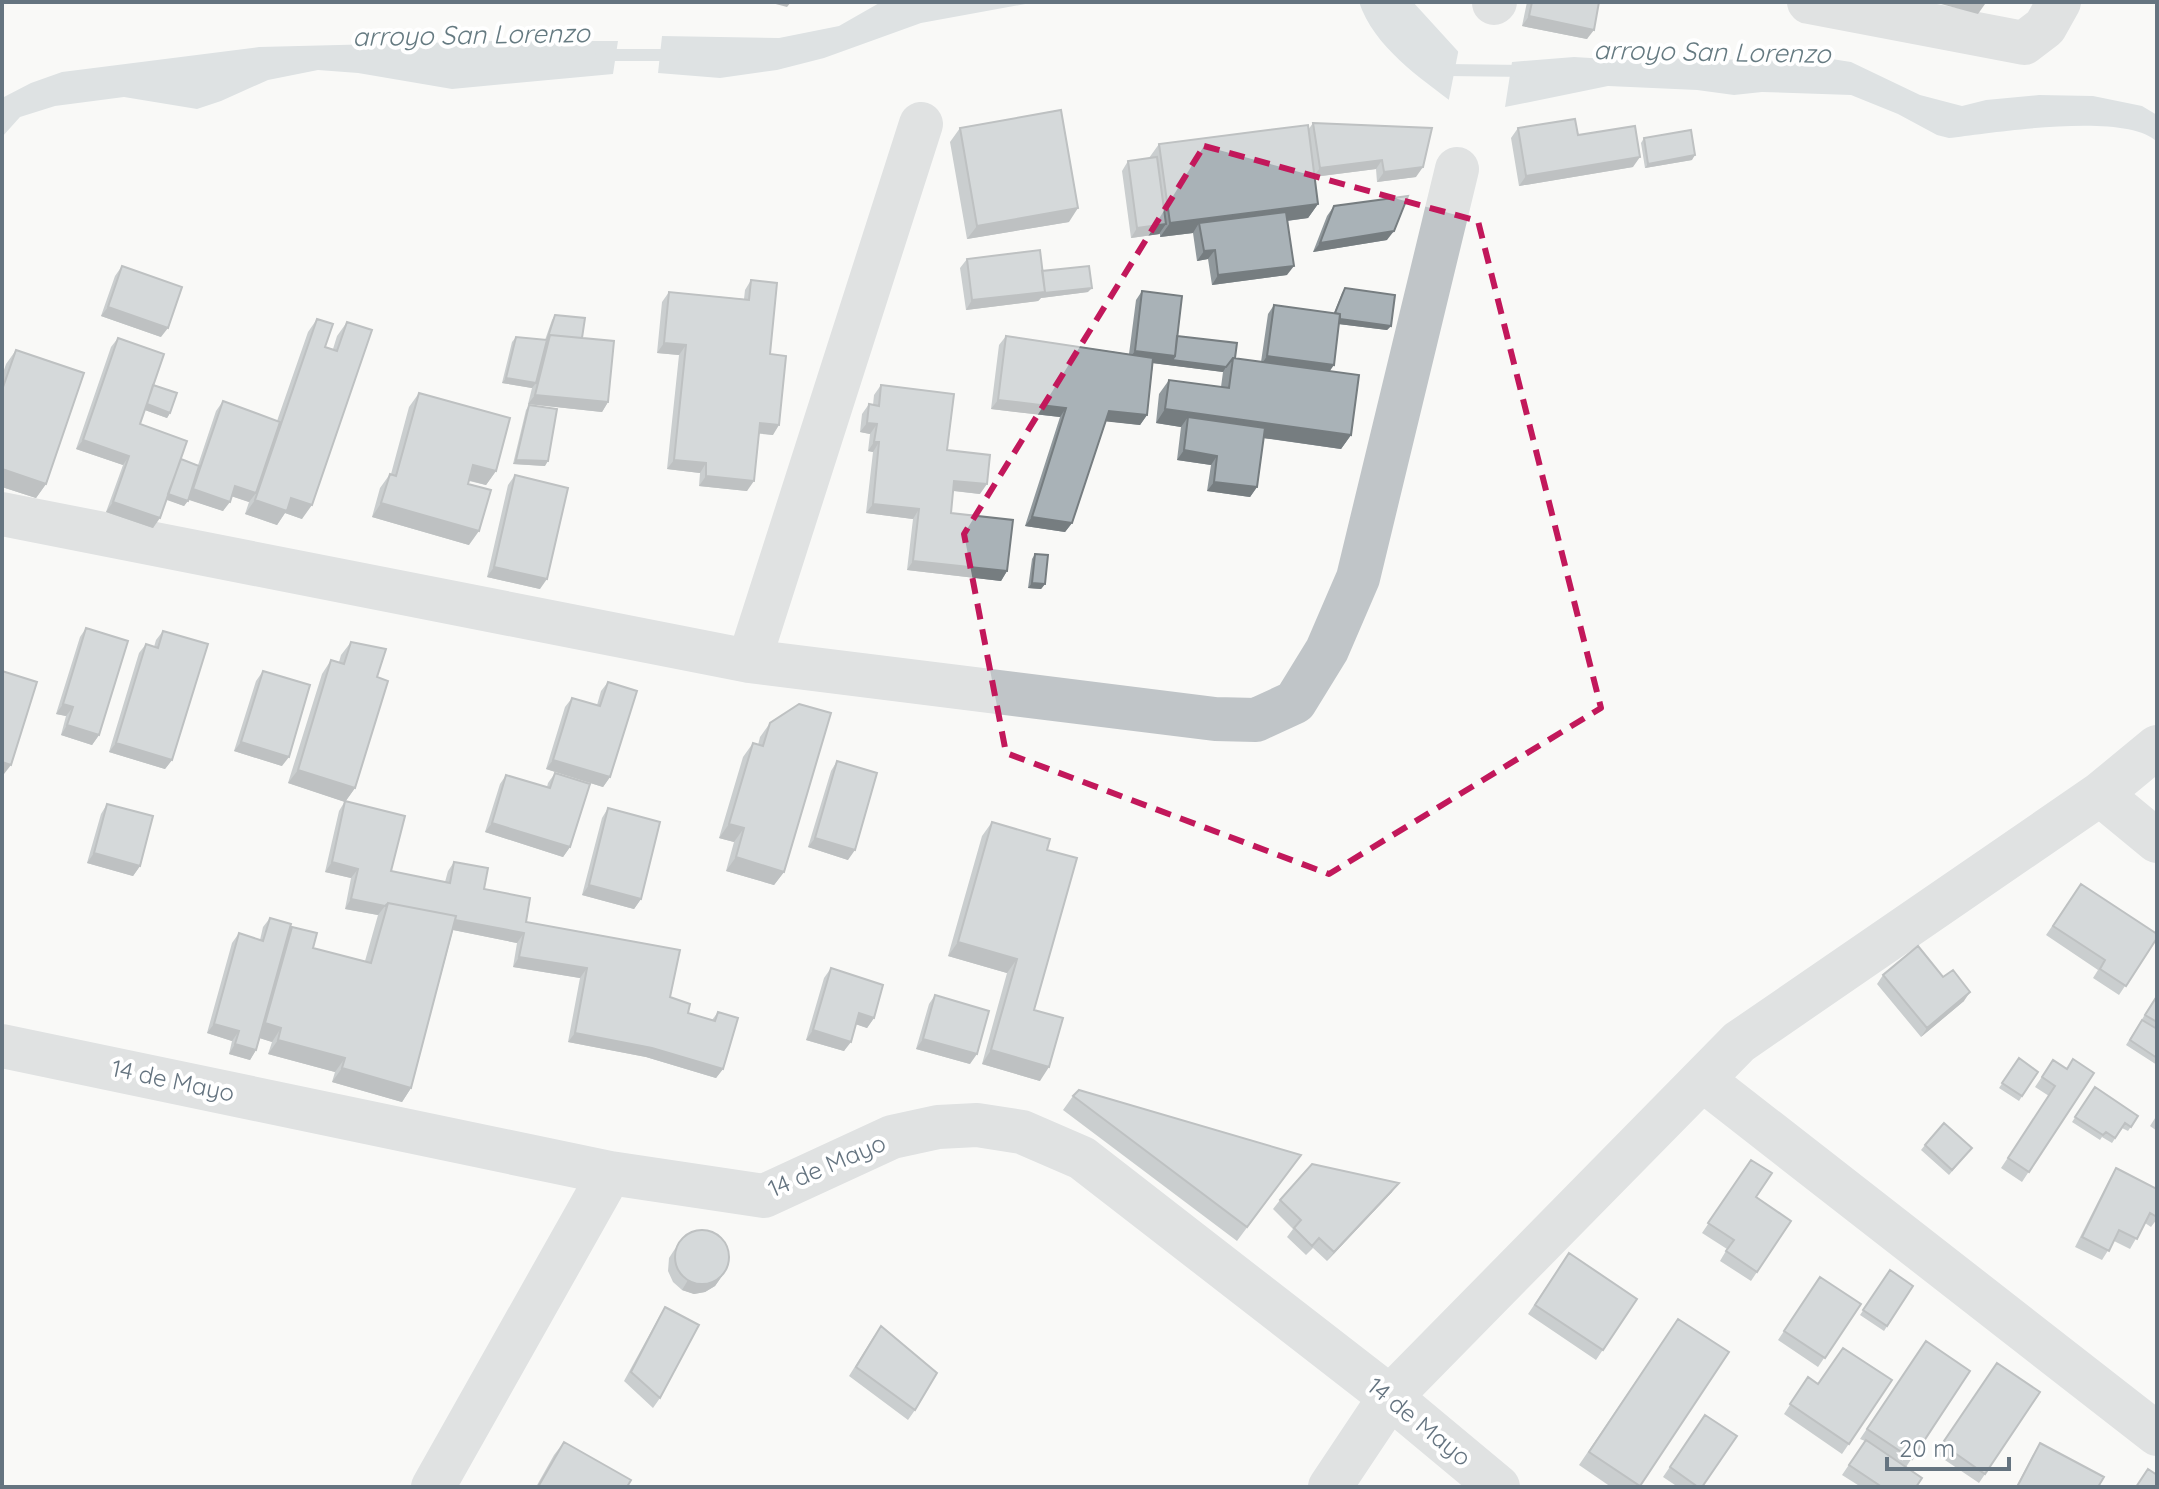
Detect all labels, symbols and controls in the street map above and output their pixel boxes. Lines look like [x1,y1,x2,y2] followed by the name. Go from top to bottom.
[352,16,591,53] water label: arroyo San Lorenzo
[1593,33,1832,70] water label: arroyo San Lorenzo
[109,1052,237,1108] street label: 14 de Mayo
[763,1127,890,1203] street label: 14 de Mayo
[1362,1370,1478,1472] street label: 14 de Mayo
[1887,1421,2009,1471] scale bar
[1899,1433,1955,1463] text: 20 m

